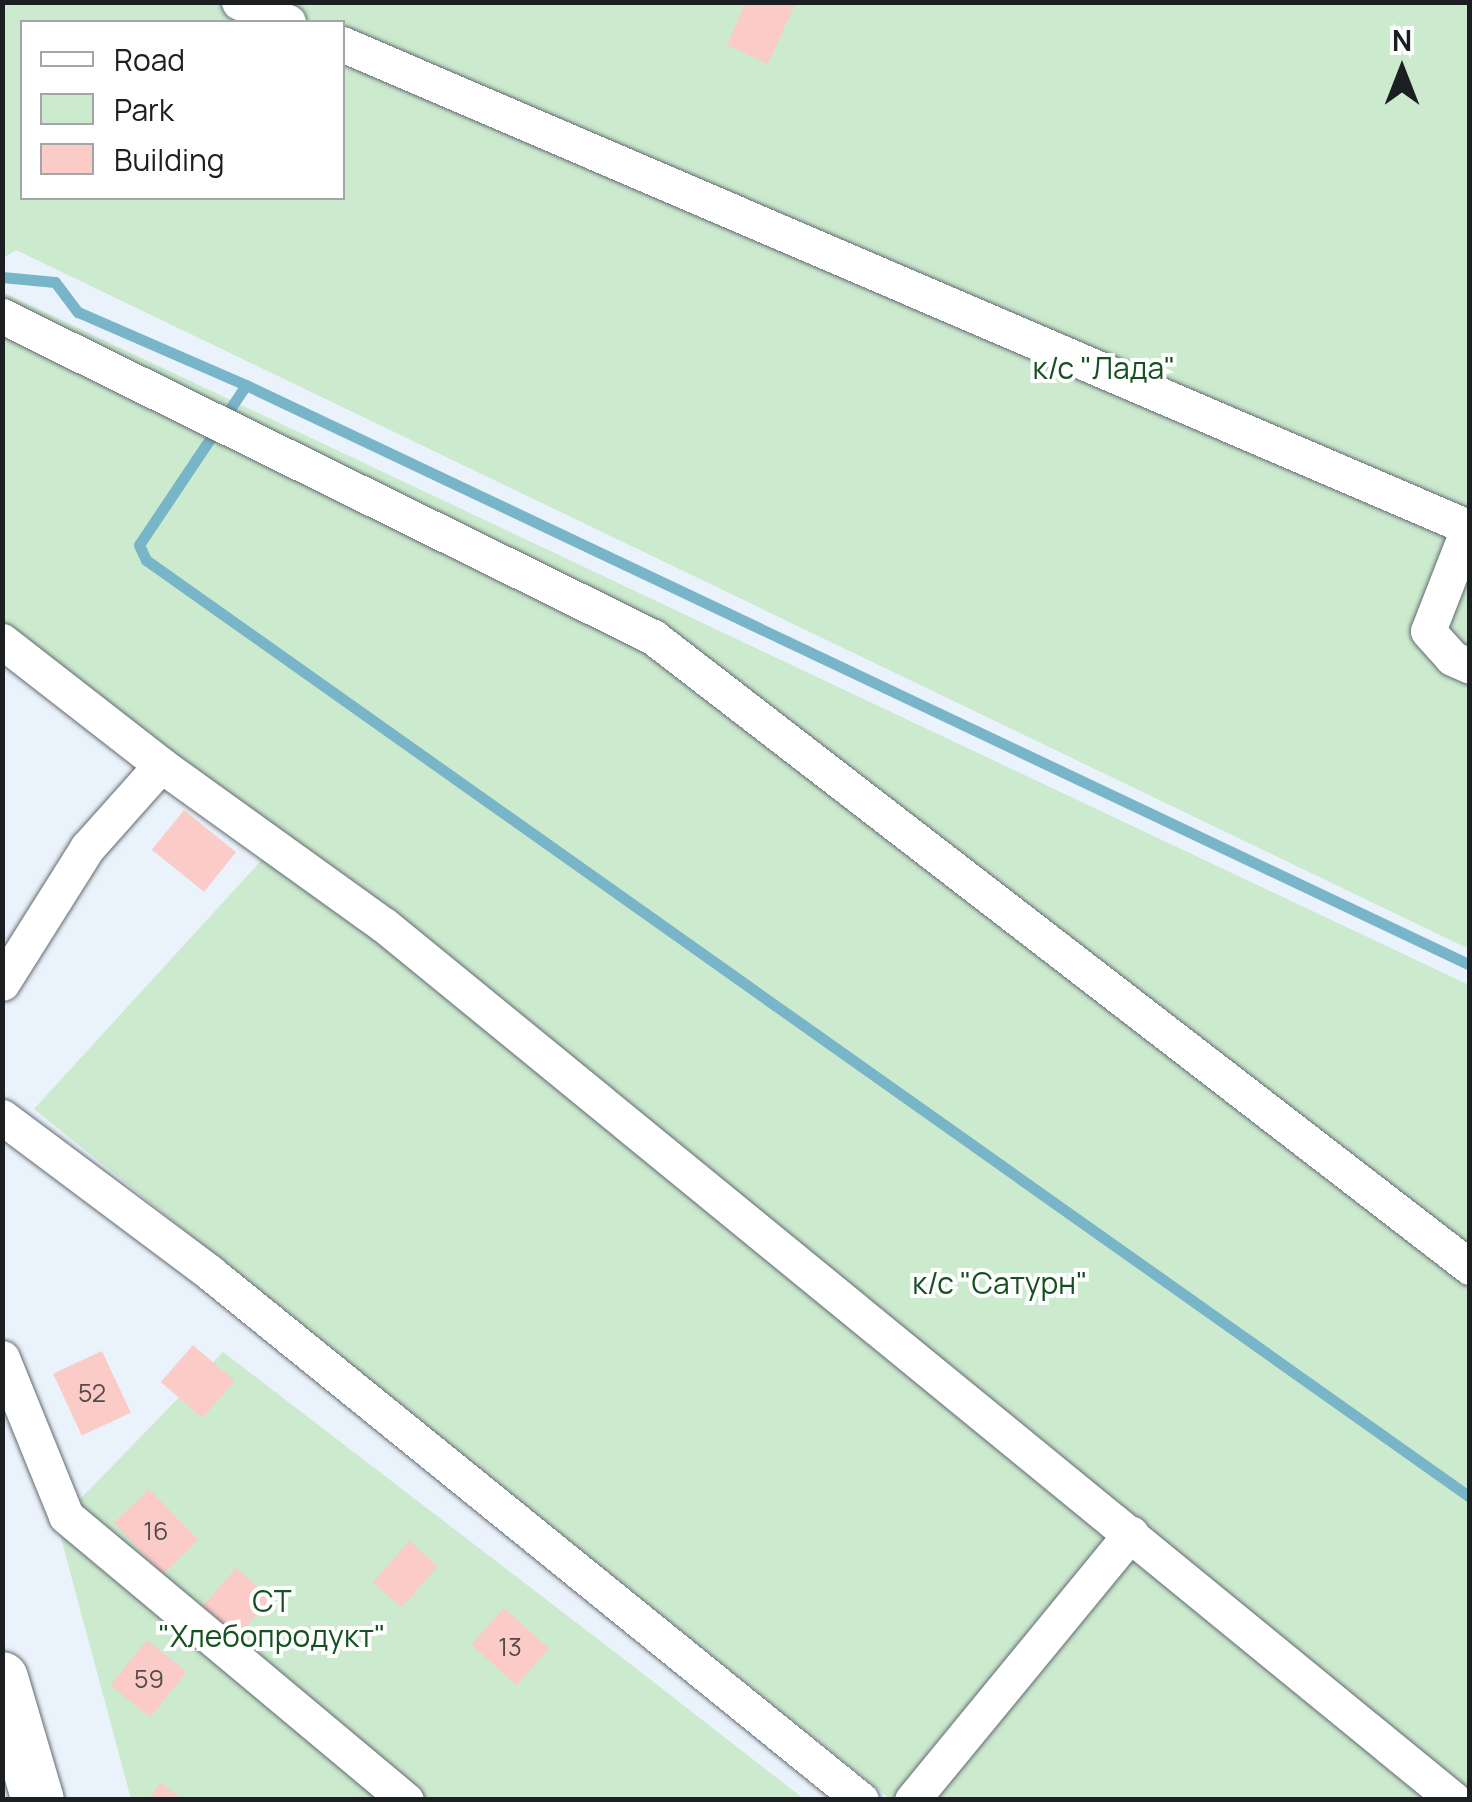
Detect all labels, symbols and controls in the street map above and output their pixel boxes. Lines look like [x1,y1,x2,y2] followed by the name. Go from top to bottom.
[20,20,345,200] legend
[1352,20,1452,120] north arrow
[1392,21,1412,59] text: N
[114,39,185,80] text: Road
[114,89,174,130] text: Park
[114,139,225,180] text: Building
[1033,350,1175,386] park label: к/с "Лада"
[912,1265,1088,1301] park label: к/с "Сатурн"
[78,1378,106,1408] house number: 52
[143,1516,169,1546] house number: 16
[158,1583,386,1654] park label: СТ "Хлебопродукт"
[498,1632,522,1662] house number: 13
[134,1664,164,1694] house number: 59

